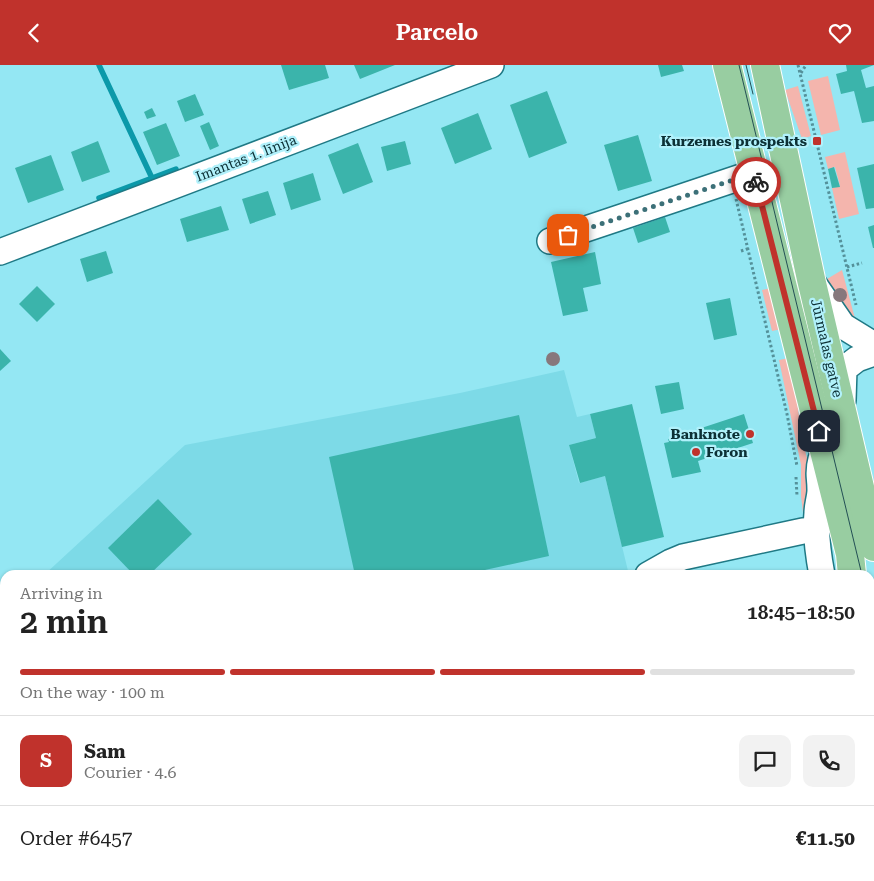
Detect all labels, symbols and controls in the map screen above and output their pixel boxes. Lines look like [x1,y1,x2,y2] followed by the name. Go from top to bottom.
[20,19,48,47] icon: back
[826,19,854,47] icon: heart
[396,20,478,45] text: Parcelo
[193,131,299,185] street label: Imantas 1. līnija
[661,133,807,149] place label: Kurzemes prospekts
[811,135,823,147] marker: Kurzemes prospekts
[731,157,781,207] courier
[742,168,770,196] icon: bike
[547,214,589,256] pin
[554,221,582,249] icon: bag
[808,297,846,399] street label: Jūrmalas gatve
[798,410,840,452] pin
[805,417,833,445] icon: home
[671,426,740,442] place label: Banknote
[744,428,756,440] marker: Banknote
[706,444,748,460] place label: Foron
[690,446,702,458] marker: Foron
[20,584,103,603] text: Arriving in
[747,601,855,624] text: 18:45–18:50
[20,603,108,641] text: 2 min
[20,683,165,702] text: On the way · 100 m
[739,735,791,787] button: chat
[803,735,855,787] button: phone
[84,740,126,763] text: Sam
[40,749,52,772] text: S
[84,763,177,782] text: Courier · 4.6
[20,827,132,850] text: Order #6457
[796,827,855,850] text: €11.50

